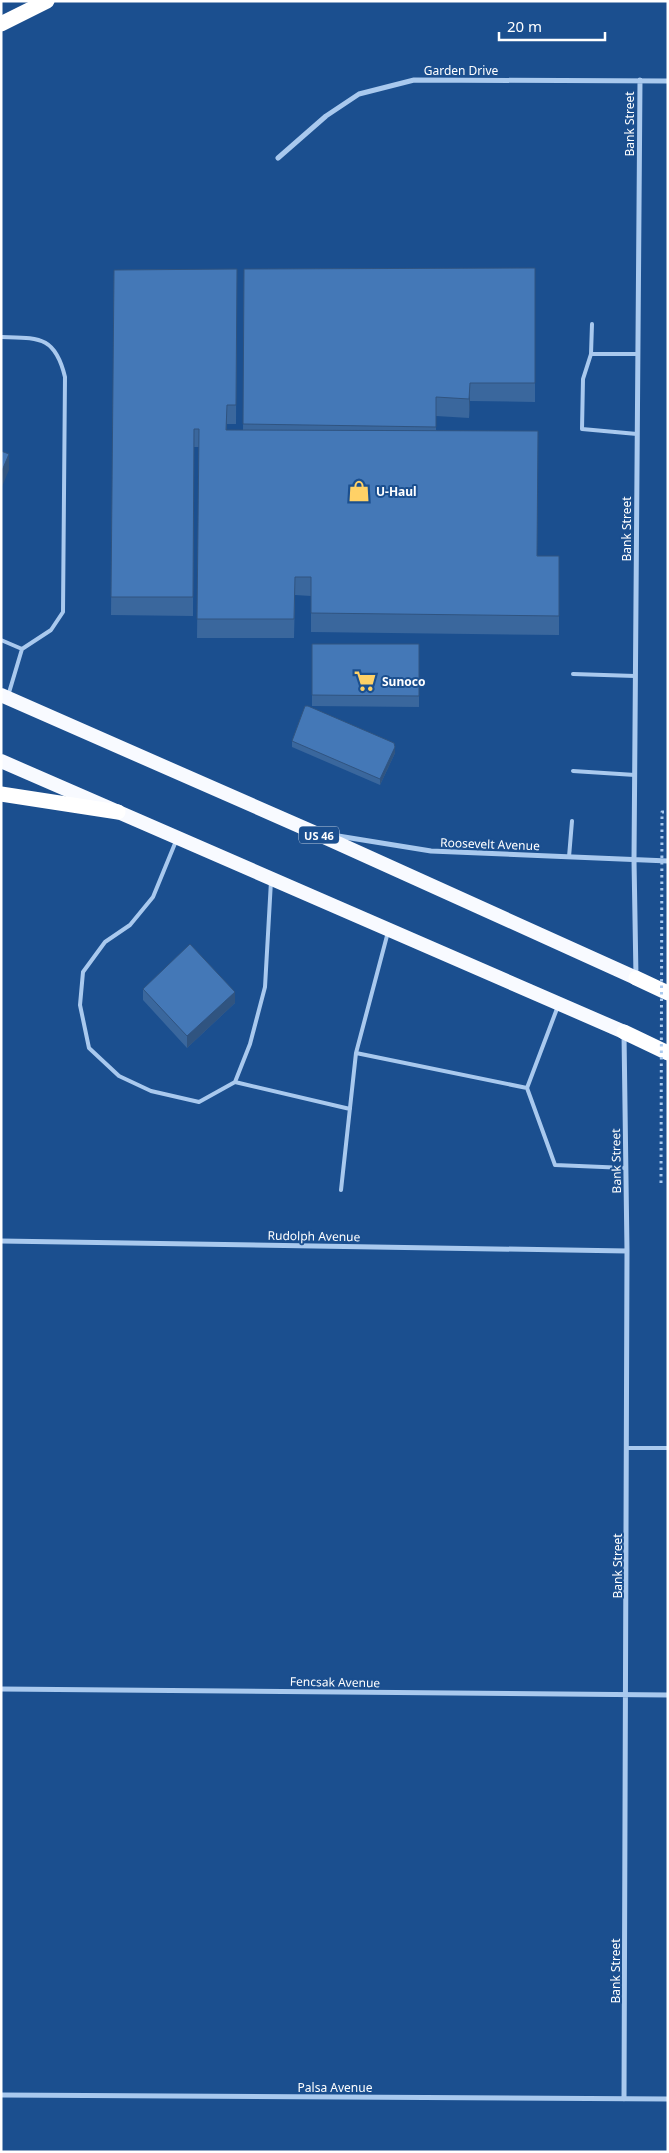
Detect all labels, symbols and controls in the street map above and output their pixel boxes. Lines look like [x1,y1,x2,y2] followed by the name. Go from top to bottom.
[499,10,605,42] scale bar
[507,16,542,36] text: 20 m
[424,62,499,79] street label: Garden Drive
[621,91,638,156] street label: Bank Street
[346,478,372,504] shop icon: U-Haul
[376,483,417,500] place label: U-Haul
[618,496,635,561] street label: Bank Street
[352,668,378,694] supermarket icon: Sunoco
[382,673,425,690] place label: Sunoco
[299,826,339,844] road number: US 46
[440,834,540,854] street label: Roosevelt Avenue
[607,1128,625,1194] street label: Bank Street
[268,1227,361,1245] street label: Rudolph Avenue
[609,1533,626,1598] street label: Bank Street
[290,1673,381,1691] street label: Fencsak Avenue
[607,1938,624,2003] street label: Bank Street
[298,2079,373,2096] street label: Palsa Avenue

